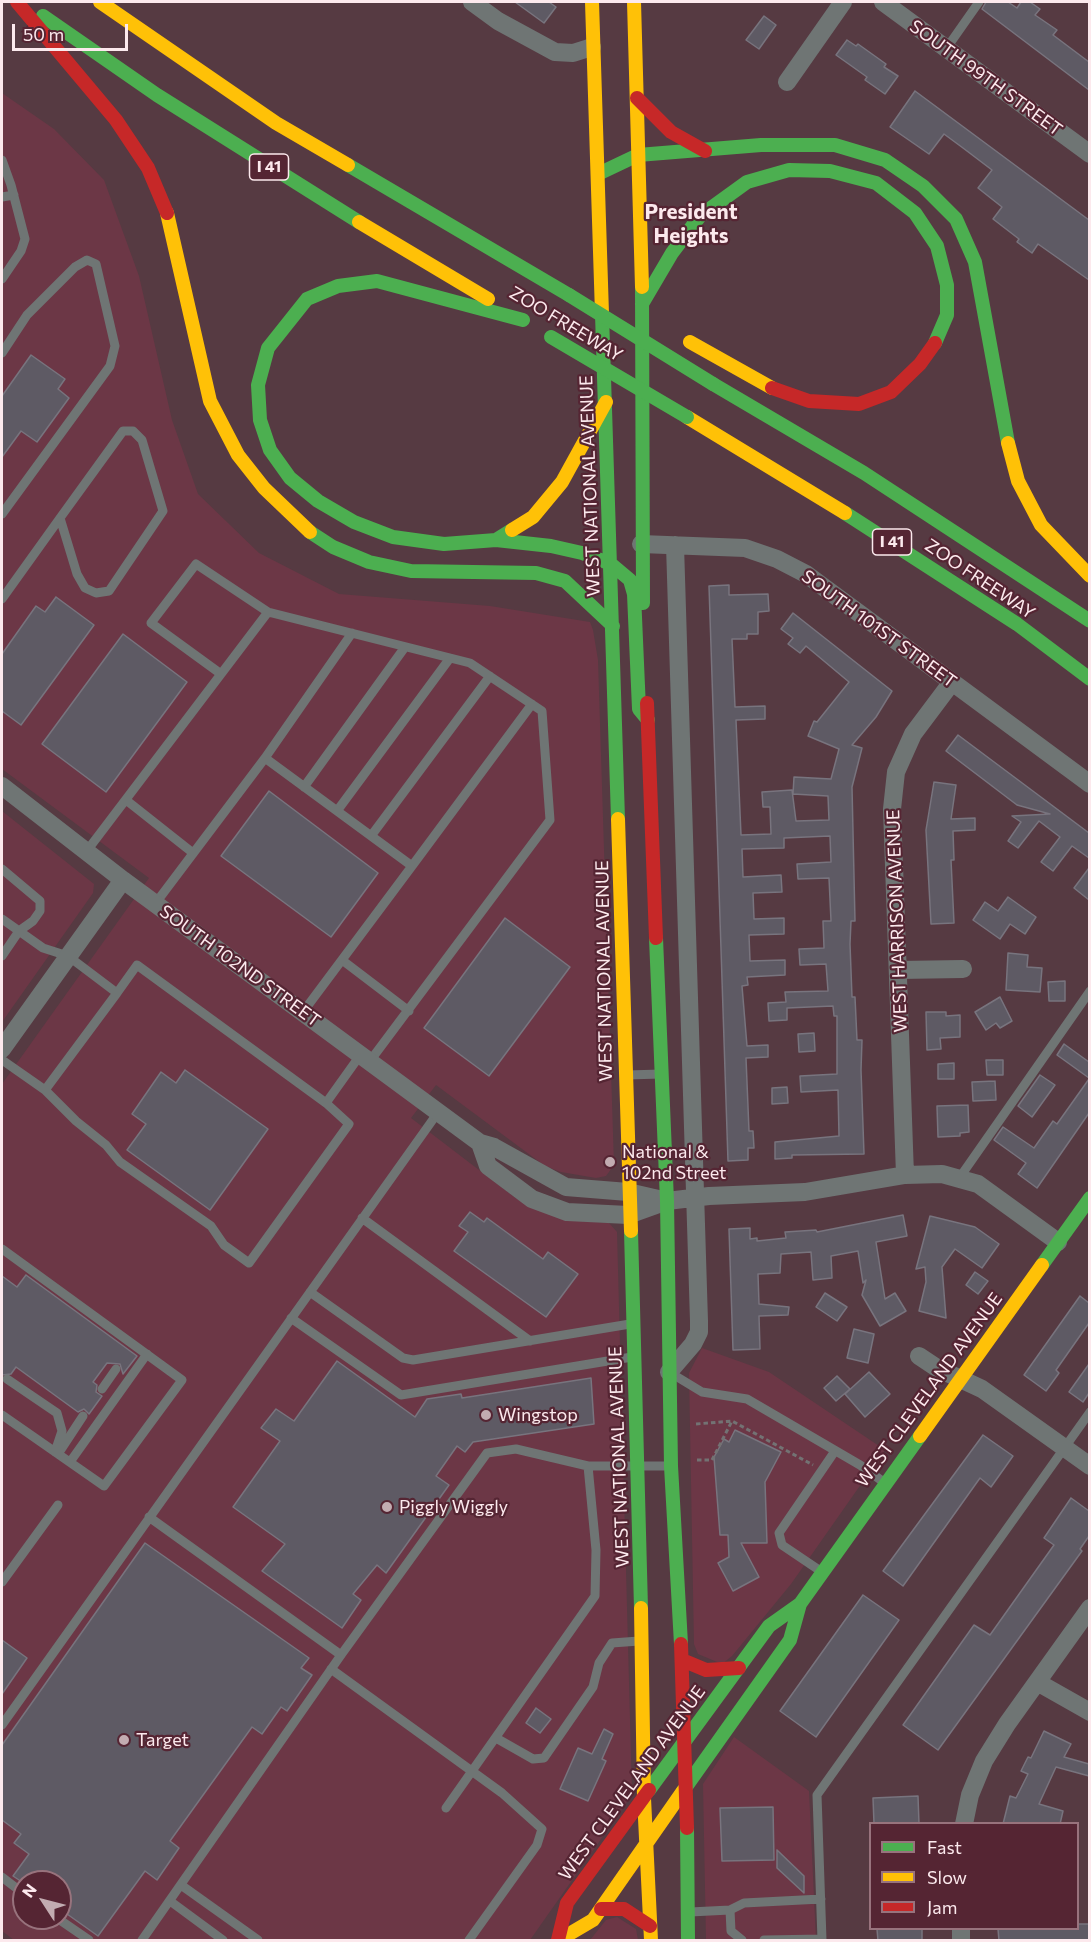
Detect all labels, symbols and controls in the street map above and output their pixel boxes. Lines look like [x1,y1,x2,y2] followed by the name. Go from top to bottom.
[15,12,130,50] scale bar
[905,15,1067,141] street label: SOUTH 99TH STREET
[23,23,64,45] text: 50 m
[250,154,288,180] road number: I 41
[644,199,738,249] district label: President Heights
[506,282,626,366] street label: ZOO FREEWAY
[575,375,605,597] street label: WEST NATIONAL AVENUE
[872,529,912,555] road number: I 41
[921,534,1039,624] street label: ZOO FREEWAY
[797,566,961,692] street label: SOUTH 101ST STREET
[882,809,912,1033] street label: WEST HARRISON AVENUE
[591,860,617,1082] street label: WEST NATIONAL AVENUE
[155,900,325,1032] street label: SOUTH 102ND STREET
[622,1141,726,1184] place label: National & 102nd Street
[603,1155,617,1169] marker: National & 102nd Street
[851,1288,1007,1492] street label: WEST CLEVELAND AVENUE
[604,1346,634,1568] street label: WEST NATIONAL AVENUE
[498,1404,578,1426] place label: Wingstop
[479,1408,493,1422] marker: Wingstop
[399,1496,508,1518] place label: Piggly Wiggly
[380,1500,394,1514] marker: Piggly Wiggly
[554,1681,710,1885] street label: WEST CLEVELAND AVENUE
[136,1729,189,1751] place label: Target
[117,1733,131,1747] marker: Target
[869,1822,1079,1930] legend
[927,1836,962,1858] text: Fast
[927,1866,967,1888] text: Slow
[12,1870,72,1930] north arrow
[17,1880,40,1901] text: N
[927,1896,957,1918] text: Jam

